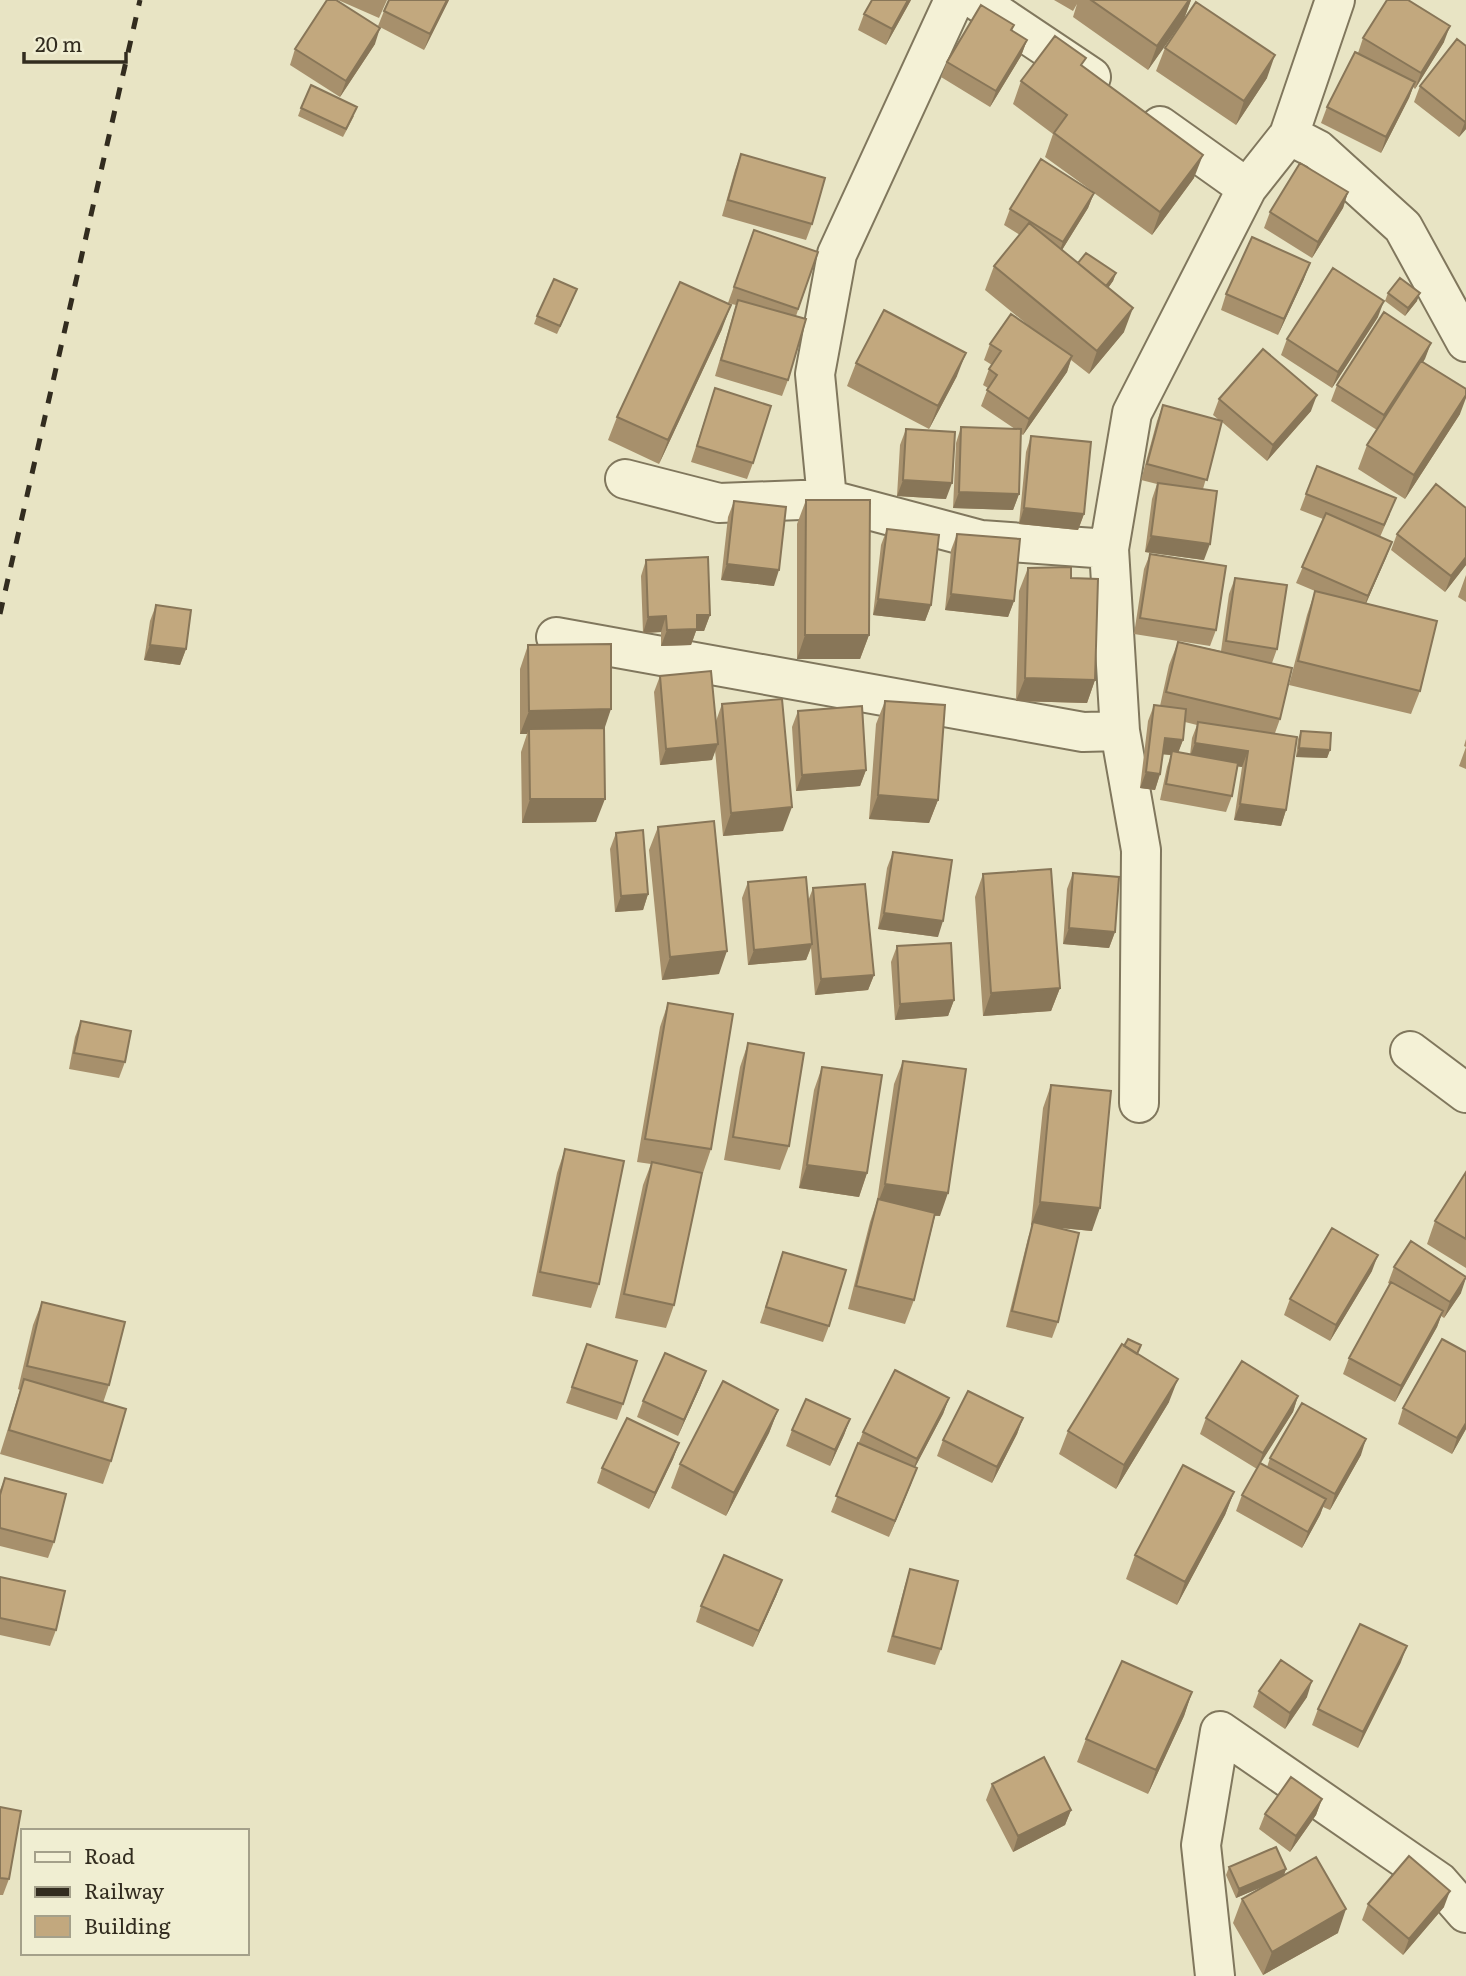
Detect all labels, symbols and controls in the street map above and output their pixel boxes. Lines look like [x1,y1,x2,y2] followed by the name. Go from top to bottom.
[24,21,126,65] scale bar
[35,27,82,58] text: 20 m
[21,1829,248,1955] legend
[84,1839,135,1870] text: Road
[84,1874,165,1905] text: Railway
[84,1909,171,1940] text: Building

